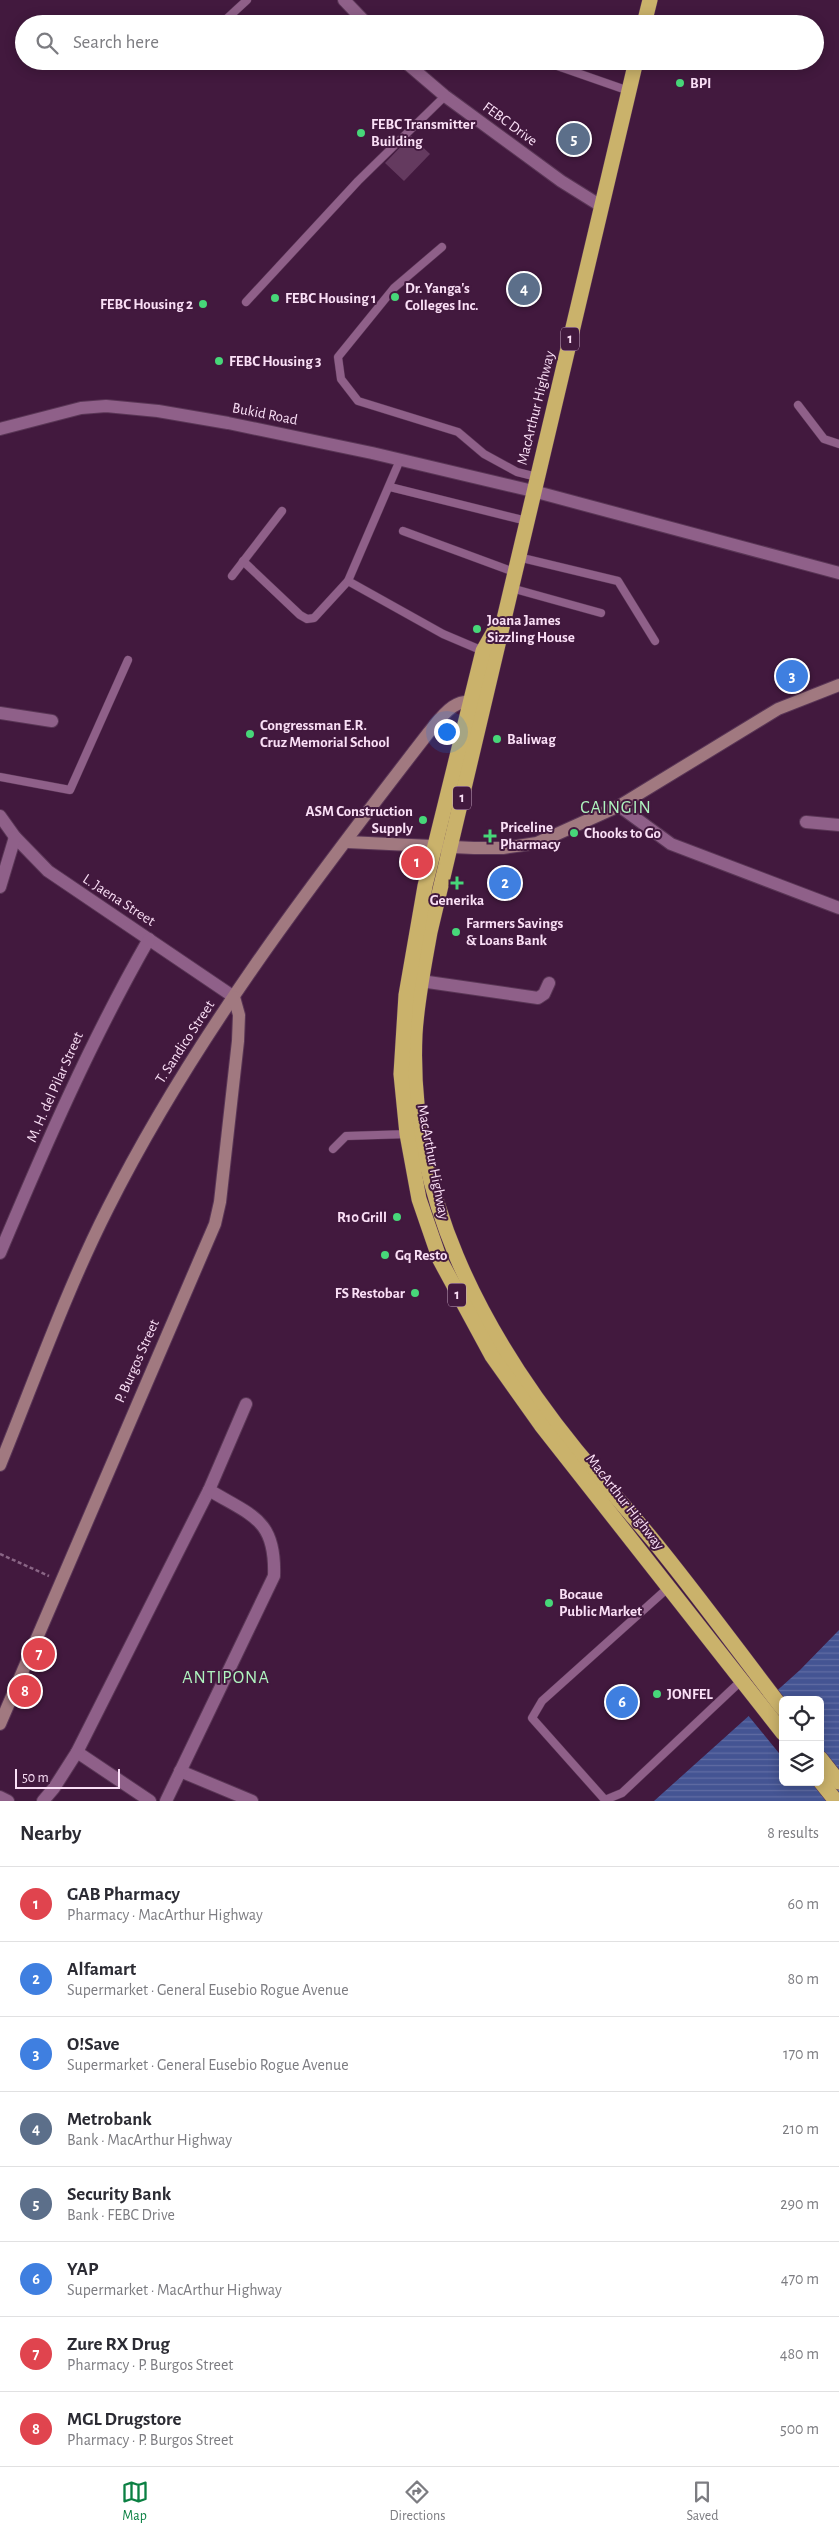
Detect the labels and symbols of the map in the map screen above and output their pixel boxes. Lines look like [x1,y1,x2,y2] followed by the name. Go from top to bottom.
[690,76,711,91] place label: BPI
[674,77,686,89] marker: BPI
[480,99,540,149] street label: FEBC Drive
[371,117,476,149] place label: FEBC Transmitter Building
[558,120,590,158] pin: 5
[355,127,367,139] marker: FEBC Transmitter Building
[508,270,540,308] pin: 4
[405,281,478,313] place label: Dr. Yanga's Colleges Inc.
[285,291,376,306] place label: FEBC Housing 1
[389,291,401,303] marker: Dr. Yanga's Colleges Inc.
[269,292,281,304] marker: FEBC Housing 1
[100,297,193,312] place label: FEBC Housing 2
[197,298,209,310] marker: FEBC Housing 2
[561,328,579,350] road number: 1
[515,349,558,467] street label: MacArthur Highway
[229,354,321,369] place label: FEBC Housing 3
[213,355,225,367] marker: FEBC Housing 3
[231,400,299,428] street label: Bukid Road
[487,613,575,645] place label: Joana James Sizzling House
[471,623,483,635] marker: Joana James Sizzling House
[776,657,808,695] pin: 3
[260,718,390,750] place label: Congressman E.R. Cruz Memorial School
[434,719,460,745] your location
[244,728,256,740] marker: Congressman E.R. Cruz Memorial School
[507,732,556,747] place label: Baliwag
[491,733,503,745] marker: Baliwag
[453,786,471,810] road number: 1
[580,799,652,817] district label: CAINGIN
[306,804,413,836] place label: ASM Construction Supply
[417,814,429,826] marker: ASM Construction Supply
[500,820,561,852] place label: Priceline Pharmacy
[584,826,661,841] place label: Chooks to Go
[568,827,580,839] marker: Chooks to Go
[484,830,496,842] marker: Priceline Pharmacy
[401,843,433,881] pin: 1
[489,864,521,902] pin: 2
[80,871,158,929] street label: L. Jaena Street
[451,877,463,889] marker: Generika
[430,893,484,908] place label: Generika
[466,916,564,948] place label: Farmers Savings & Loans Bank
[450,926,462,938] marker: Farmers Savings & Loans Bank
[153,998,217,1086] street label: T. Sandico Street
[24,1029,86,1144] street label: M. H. del Pilar Street
[414,1103,452,1221] street label: MacArthur Highway
[337,1210,387,1225] place label: R10 Grill
[391,1211,403,1223] marker: R10 Grill
[395,1248,447,1263] place label: Gq Resto
[379,1249,391,1261] marker: Gq Resto
[448,1284,466,1306] road number: 1
[335,1286,406,1301] place label: FS Restobar
[409,1287,421,1299] marker: FS Restobar
[112,1317,162,1405] street label: P. Burgos Street
[583,1451,667,1553] street label: MacArthur Highway
[559,1587,642,1619] place label: Bocaue Public Market
[543,1597,555,1609] marker: Bocaue Public Market
[23,1635,55,1673] pin: 7
[182,1669,270,1687] district label: ANTIPONA
[9,1672,41,1710] pin: 8
[606,1683,638,1721] pin: 6
[667,1687,713,1702] place label: JONFEL
[651,1688,663,1700] marker: JONFEL
[15,1766,120,1789] scale bar

